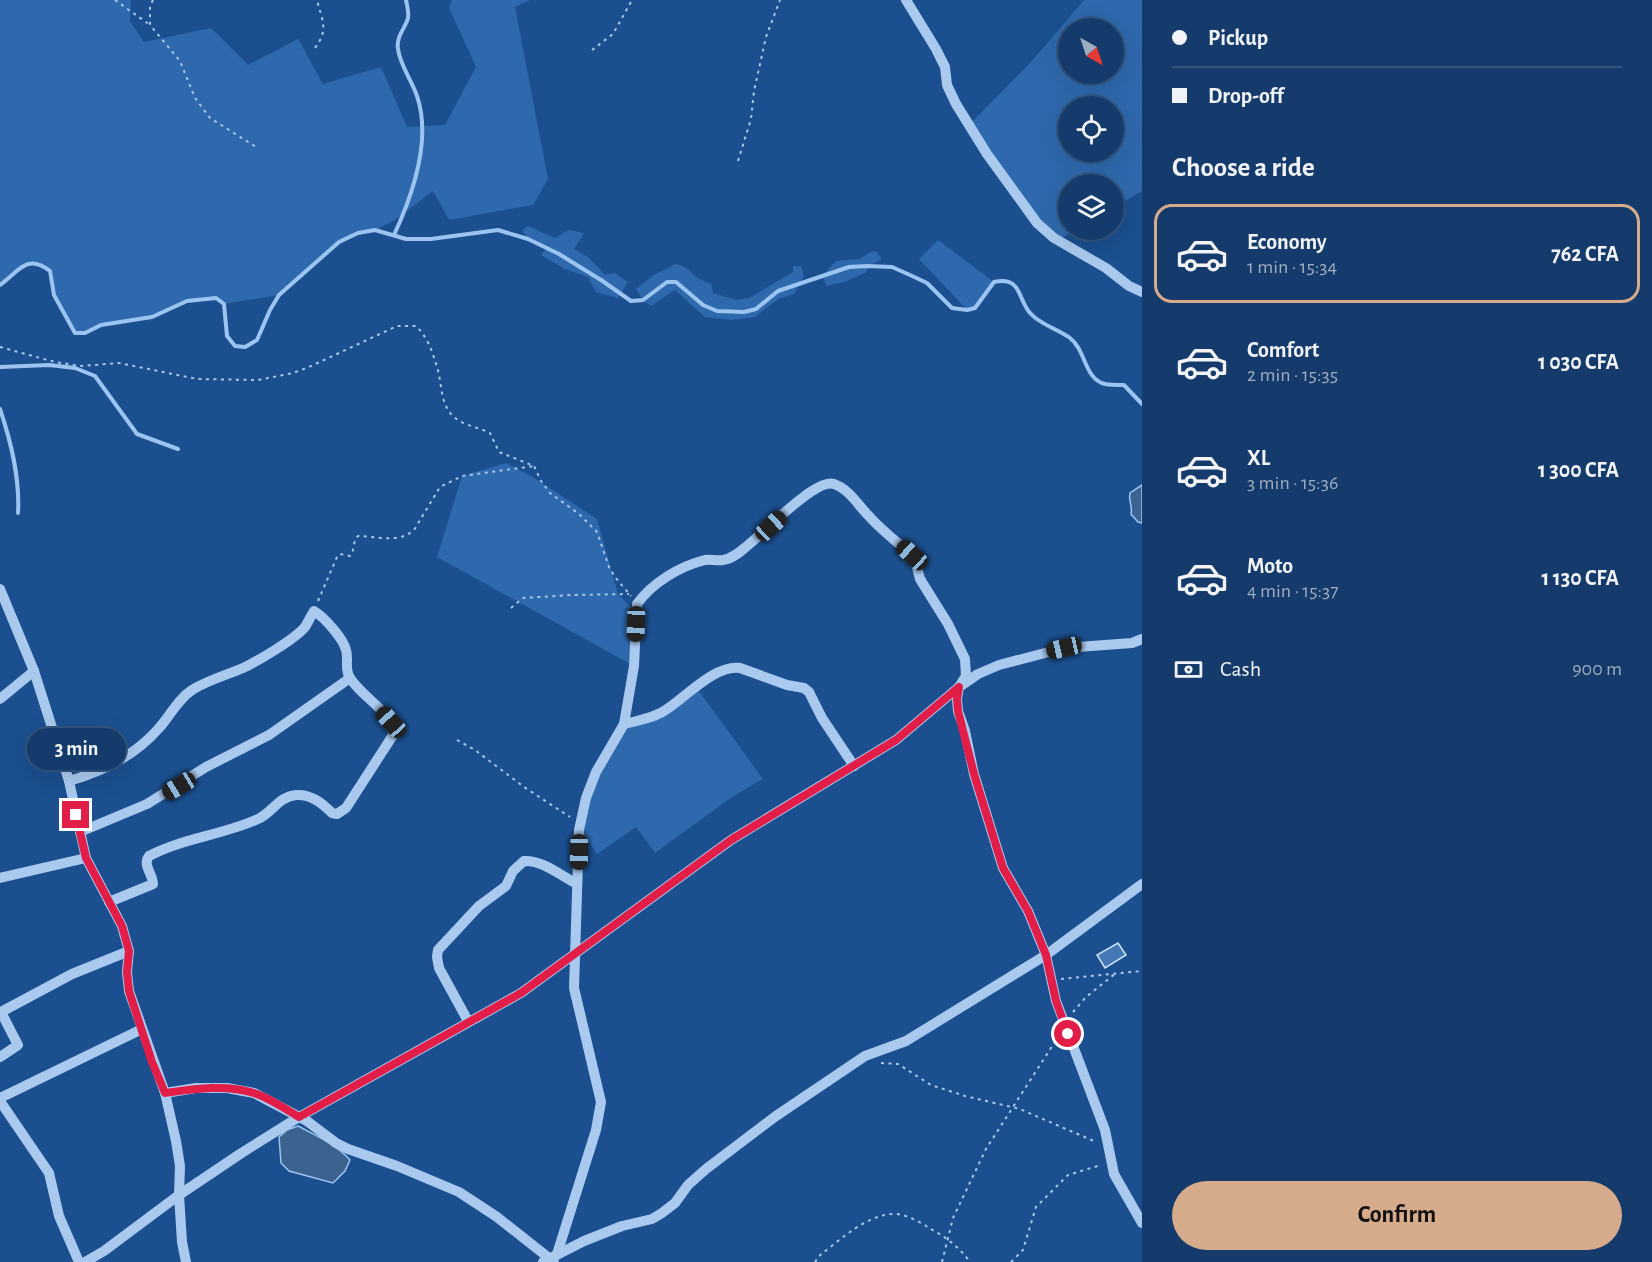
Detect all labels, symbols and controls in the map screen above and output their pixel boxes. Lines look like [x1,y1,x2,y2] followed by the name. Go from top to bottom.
[1058,18,1124,84] north arrow
[1058,18,1124,240] map controls
[1208,27,1268,49] text: Pickup
[1208,85,1284,107] text: Drop-off
[1058,96,1124,162] button: locate
[1172,154,1315,181] text: Choose a ride
[1058,174,1124,240] button: layers
[1175,227,1229,281] icon: car
[1247,231,1327,253] text: Economy
[1551,243,1619,265] text: 762 CFA
[1247,257,1337,277] text: 1 min · 15:34
[1175,335,1229,389] icon: car
[1247,339,1319,361] text: Comfort
[1538,351,1619,373] text: 1 030 CFA
[1247,365,1338,385] text: 2 min · 15:35
[1175,443,1229,497] icon: car
[1247,447,1270,469] text: XL
[1538,459,1619,481] text: 1 300 CFA
[1247,473,1338,493] text: 3 min · 15:36
[752,507,790,545] car
[893,536,931,574] car
[1175,551,1229,605] icon: car
[1247,555,1293,577] text: Moto
[1542,567,1619,589] text: 1 130 CFA
[1247,581,1339,601] text: 4 min · 15:37
[626,606,646,642] car
[1044,635,1084,661] car
[1172,653,1205,686] icon: cash
[1220,658,1261,680] text: Cash
[1572,659,1622,679] text: 900 m
[372,703,410,741] car
[26,728,125,770] callout: 3 min
[55,739,98,759] text: 3 min
[159,769,199,803] car
[62,801,89,828] route end
[570,834,588,870] car
[1054,1020,1081,1047] route start
[1172,1181,1622,1250] button: Confirm

